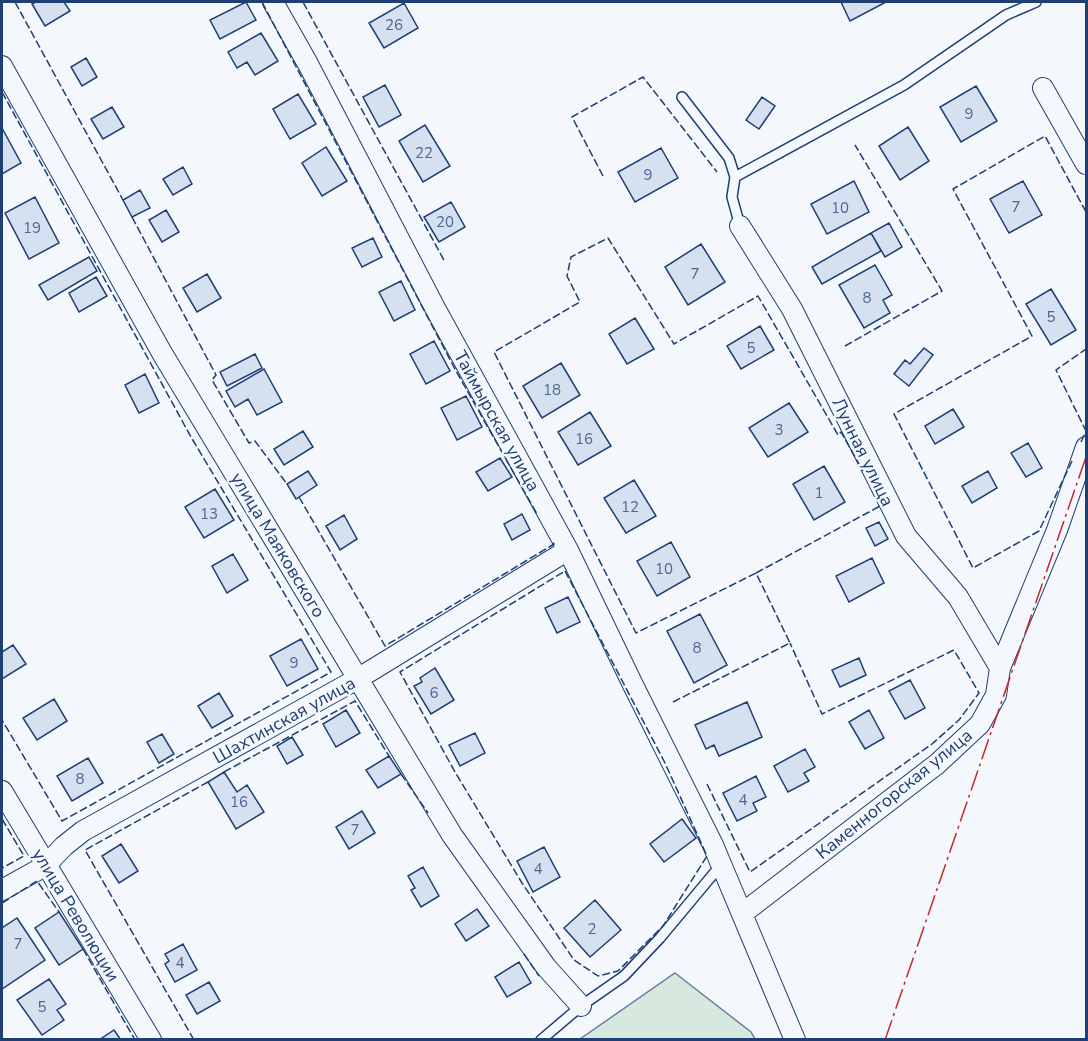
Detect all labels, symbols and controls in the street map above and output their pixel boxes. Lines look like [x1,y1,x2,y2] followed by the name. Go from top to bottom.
[385,15,403,35] house number: 26
[964,104,974,124] house number: 9
[415,143,433,163] house number: 22
[643,165,653,185] house number: 9
[1011,197,1021,217] house number: 7
[831,198,849,218] house number: 10
[436,212,454,232] house number: 20
[23,218,41,238] house number: 19
[690,264,700,284] house number: 7
[862,288,872,308] house number: 8
[1046,307,1056,327] house number: 5
[746,338,756,358] house number: 5
[448,346,546,496] street label: Таймырская улица
[543,380,561,400] house number: 18
[826,394,900,510] street label: Лунная улица
[774,420,784,440] house number: 3
[575,429,593,449] house number: 16
[225,468,331,622] street label: улица Маяковского
[814,483,824,503] house number: 1
[621,497,639,517] house number: 12
[200,504,218,524] house number: 13
[655,559,673,579] house number: 10
[692,638,702,658] house number: 8
[289,653,299,673] house number: 9
[208,671,360,769] street label: Шахтинская улица
[429,683,439,703] house number: 6
[811,723,977,865] street label: Каменногорская улица
[75,769,85,789] house number: 8
[738,790,748,810] house number: 4
[230,792,248,812] house number: 16
[350,820,360,840] house number: 7
[27,844,125,986] street label: улица Революции
[533,859,543,879] house number: 4
[587,919,597,939] house number: 2
[13,934,23,954] house number: 7
[175,953,185,973] house number: 4
[37,997,47,1017] house number: 5

